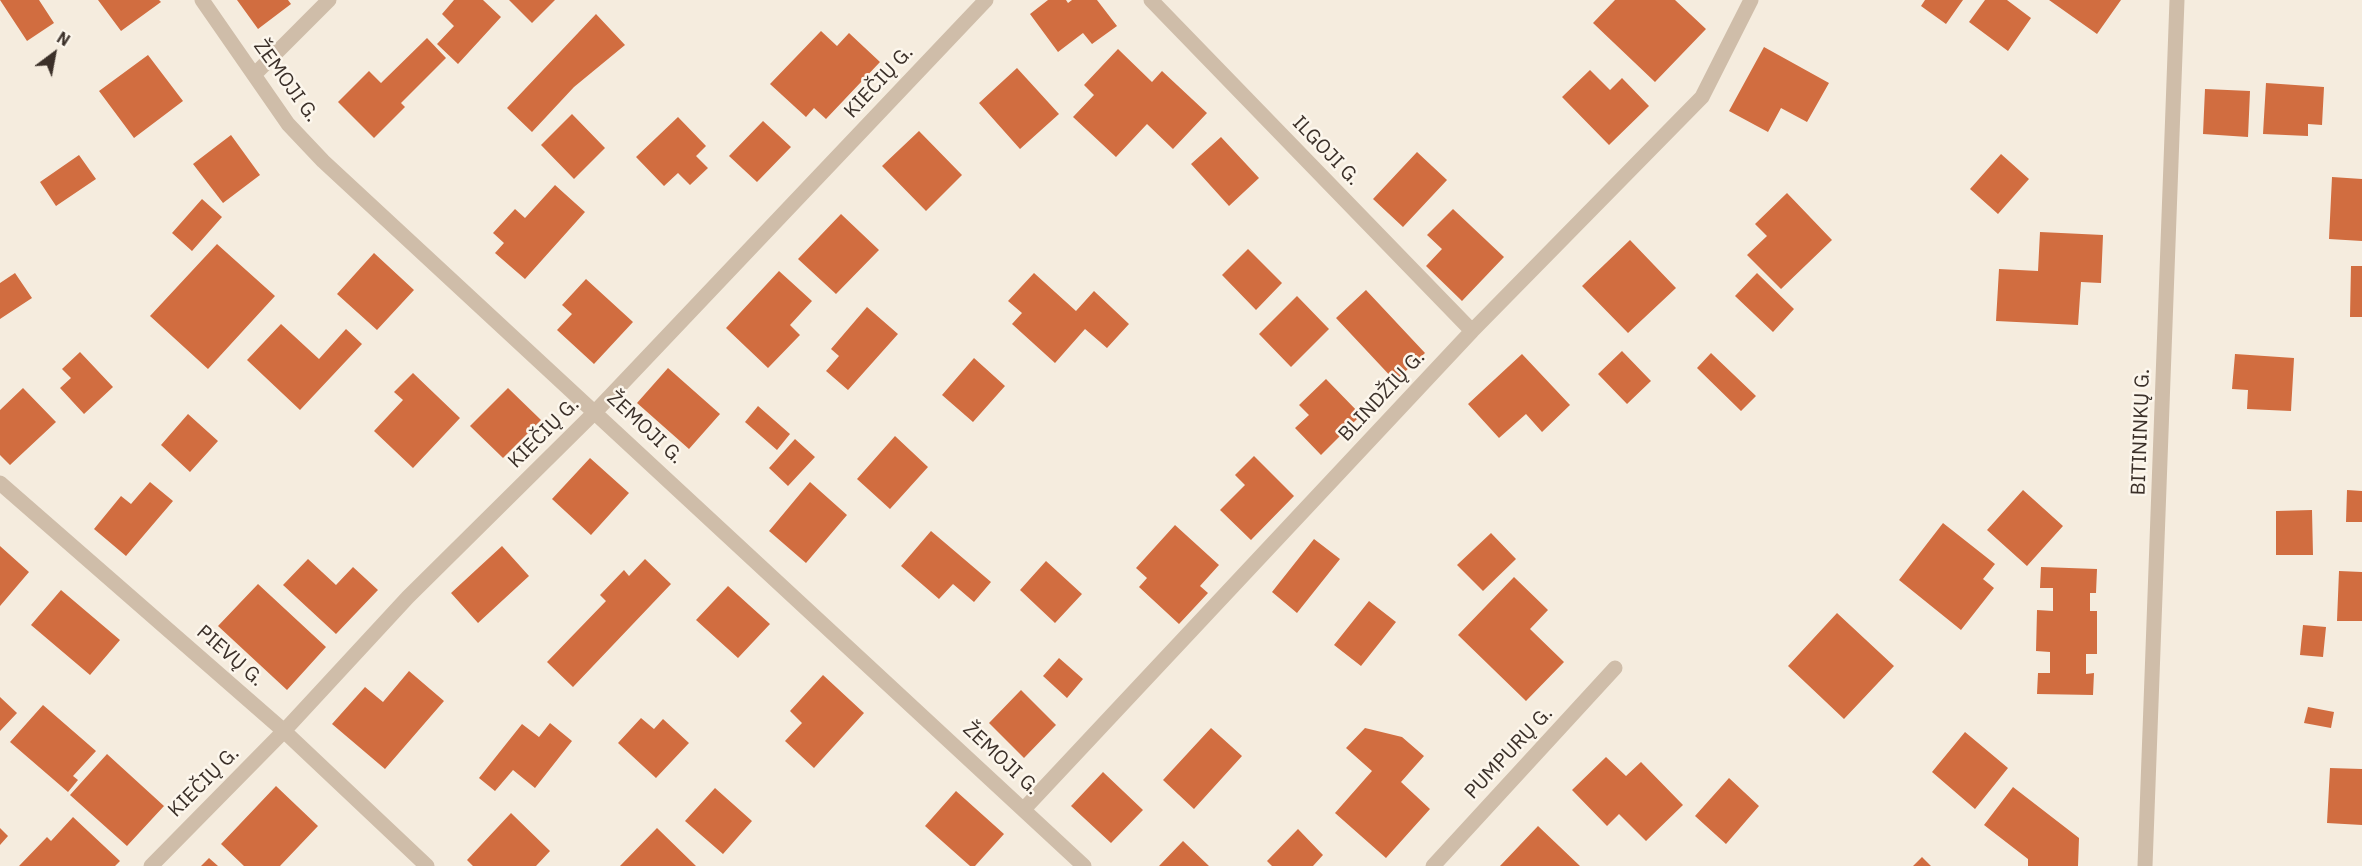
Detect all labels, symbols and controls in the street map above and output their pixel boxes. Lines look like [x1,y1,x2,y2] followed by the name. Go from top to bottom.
[24,24,84,84] north arrow
[53,27,74,50] text: N
[248,35,324,127] street label: ŽEMOJI G.
[839,41,919,123] street label: KIEČIŲ G.
[1287,111,1365,191] street label: ILGOJI G.
[1334,346,1430,446] street label: BLINDŽIŲ G.
[2127,368,2155,496] street label: BITININKŲ G.
[602,387,688,469] street label: ŽEMOJI G.
[504,393,584,473] street label: KIEČIŲ G.
[191,620,269,692] street label: PIEVŲ G.
[1460,702,1558,804] street label: PUMPURŲ G.
[958,718,1044,800] street label: ŽEMOJI G.
[164,742,244,822] street label: KIEČIŲ G.

